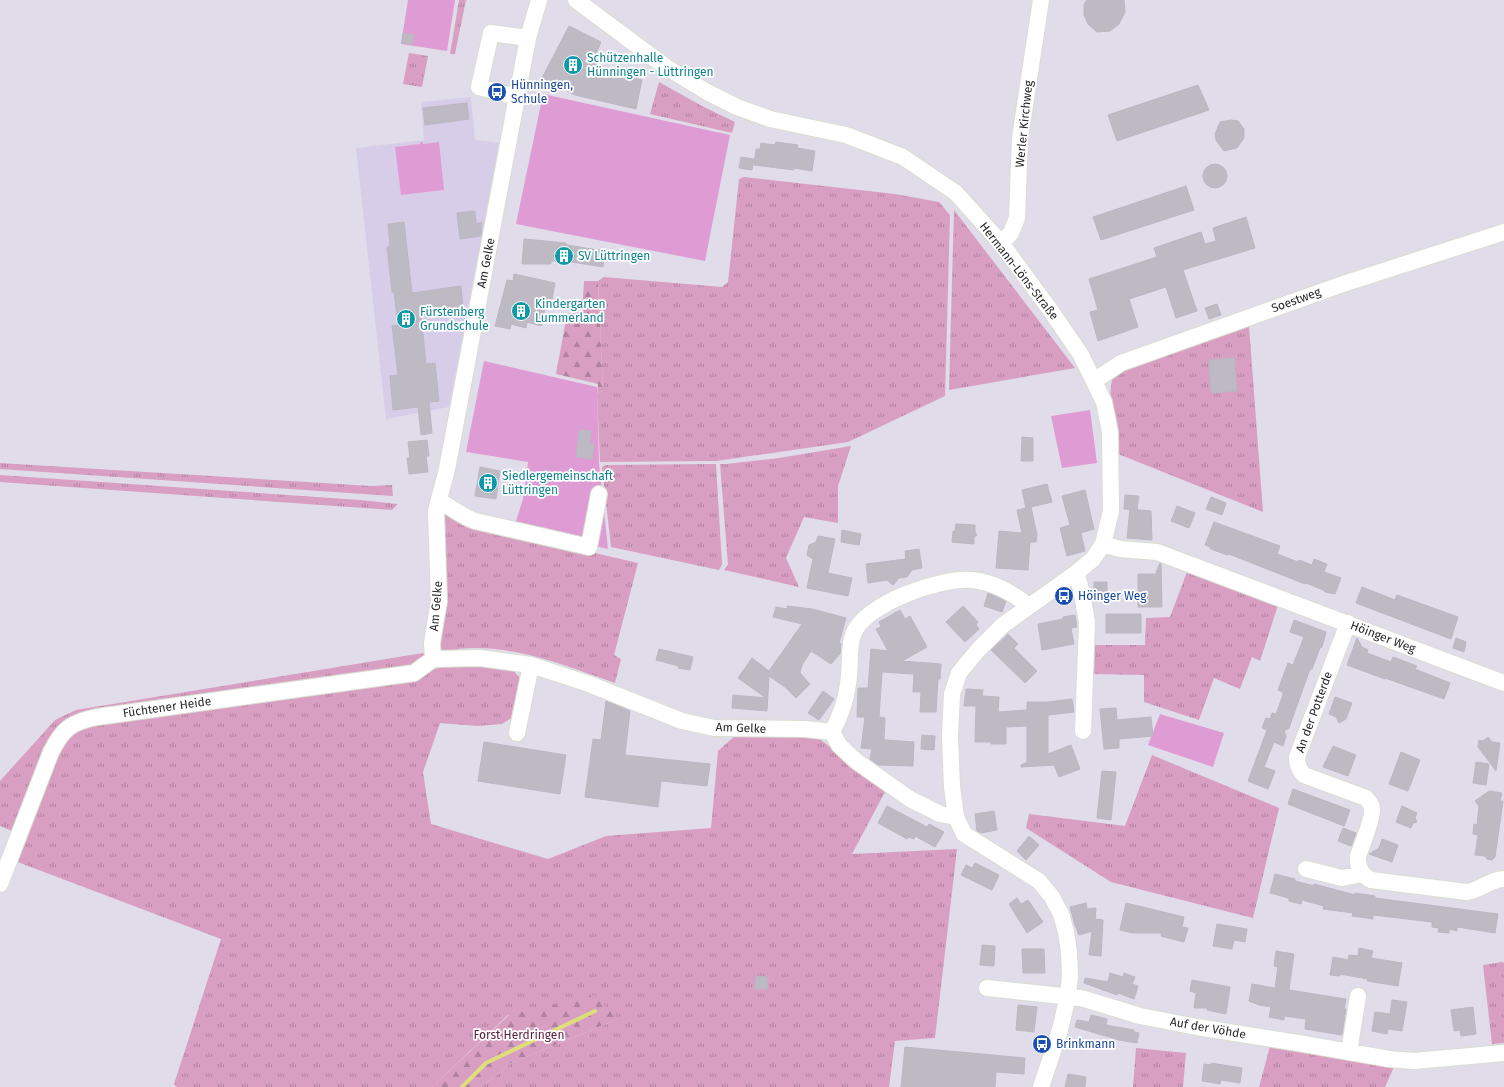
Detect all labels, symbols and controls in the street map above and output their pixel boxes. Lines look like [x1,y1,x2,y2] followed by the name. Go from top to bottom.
[587,51,714,79] place label: Schützenhalle Hünningen - Lüttringen
[562,54,584,76] building icon: Schützenhalle Hünningen - Lüttringen
[511,78,573,106] place label: Hünningen, Schule
[1012,79,1036,168] street label: Werler Kirchweg
[486,81,508,103] bus stop icon: Hünningen, Schule
[977,219,1061,323] street label: Hermann-Löns-Straße
[474,237,498,289] street label: Am Gelke
[553,245,575,267] building icon: SV Lüttringen
[578,249,650,263] place label: SV Lüttringen
[1269,284,1323,315] street label: Soestweg
[535,297,606,325] place label: Kindergarten Lummerland
[510,300,532,322] building icon: Kindergarten Lummerland
[420,305,489,333] place label: Fürstenberg Grundschule
[395,308,417,330] building icon: Fürstenberg Grundschule
[502,469,614,497] place label: Siedlergemeinschaft Lüttringen
[477,472,499,494] building icon: Siedlergemeinschaft Lüttringen
[427,580,445,632] street label: Am Gelke
[1053,585,1075,607] bus stop icon: Höinger Weg
[1078,589,1147,603] place label: Höinger Weg
[1348,618,1418,656] street label: Höinger Weg
[1293,670,1335,754] street label: An der Potterde
[122,694,212,720] street label: Füchtener Heide
[715,720,767,736] street label: Am Gelke
[1169,1014,1247,1042] street label: Auf der Vöhde
[474,1028,564,1042] park label: Forst Herdringen
[1031,1033,1053,1055] bus stop icon: Brinkmann
[1056,1037,1115,1051] place label: Brinkmann

